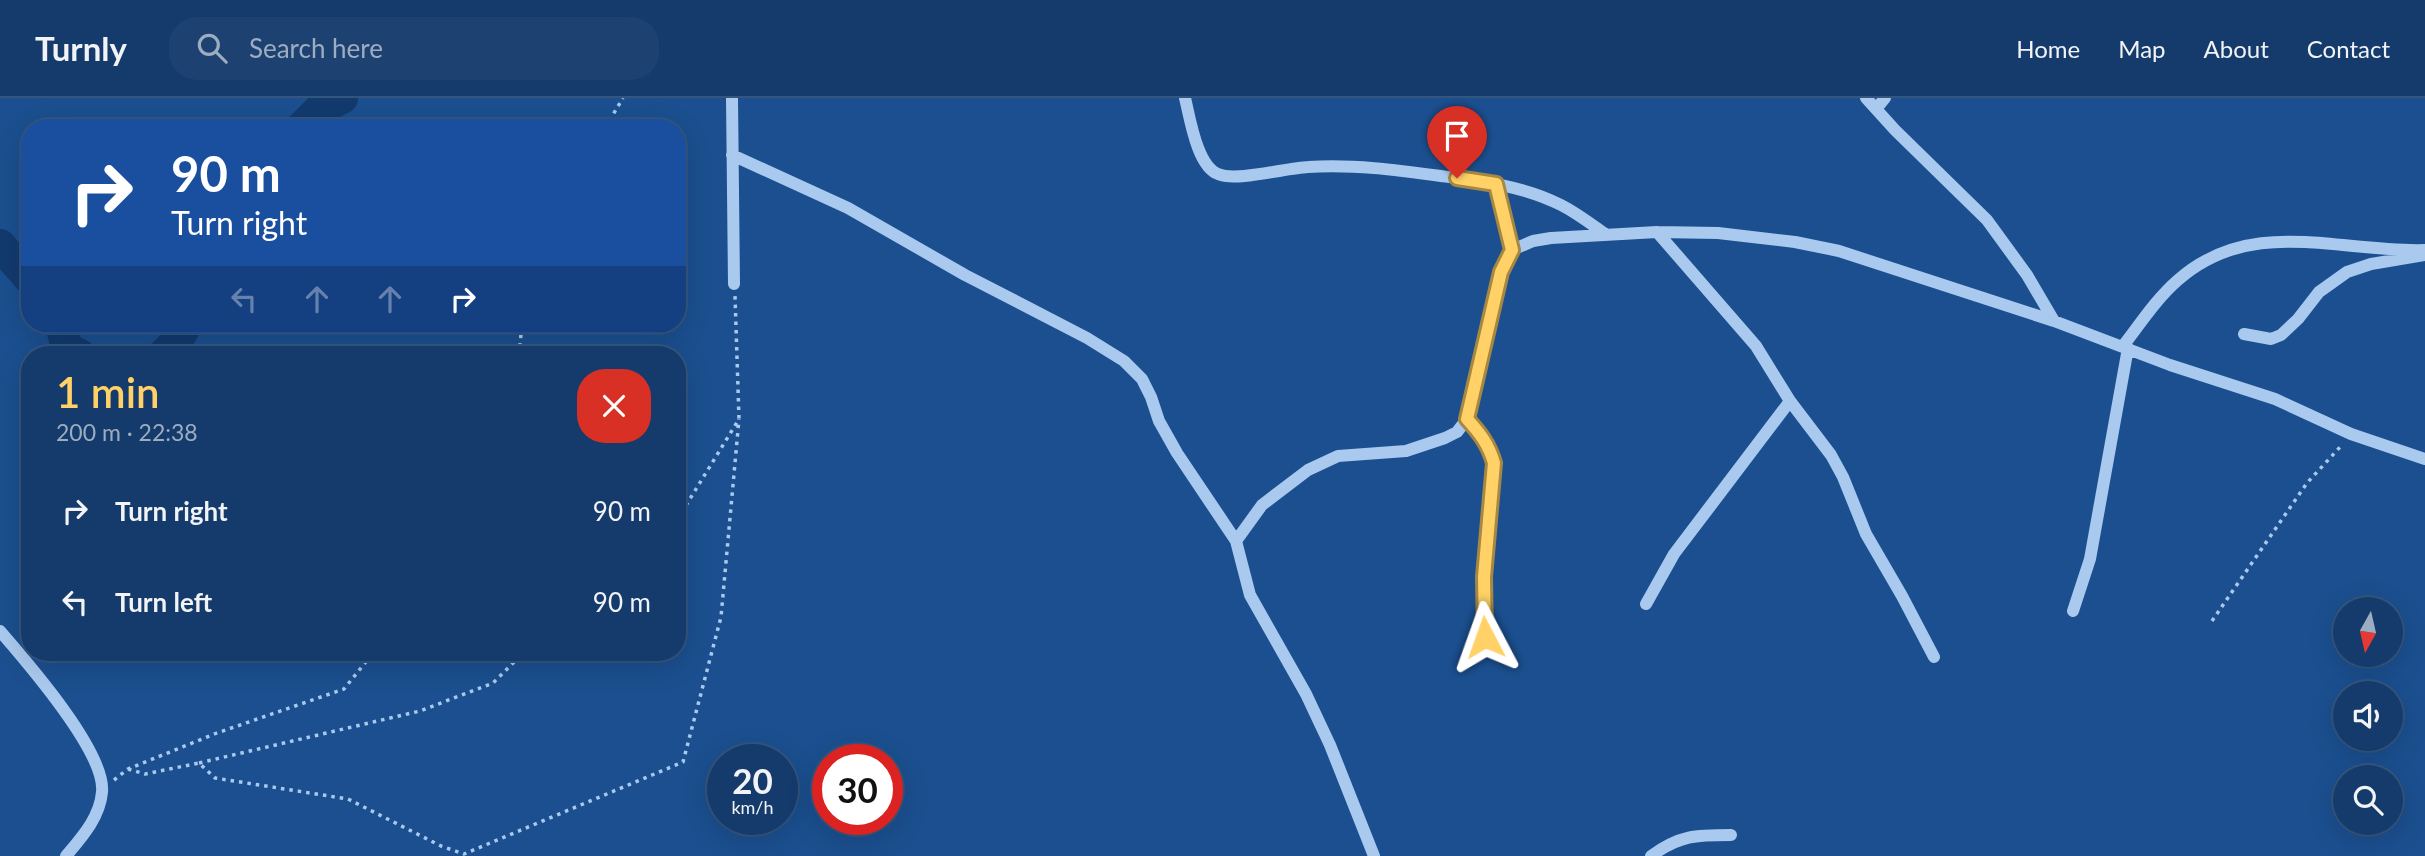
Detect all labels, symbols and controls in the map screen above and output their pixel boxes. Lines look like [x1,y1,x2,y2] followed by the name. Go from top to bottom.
[169,17,659,80] search box
[35,28,127,68] text: Turnly
[193,29,231,67] icon: search
[249,32,383,64] text: Search here
[2016,34,2080,63] text: Home
[2118,34,2166,63] text: Map
[2204,34,2269,63] text: About
[2307,34,2390,63] text: Contact
[1427,106,1487,178] pin
[1438,117,1476,155] icon: arrive
[171,144,281,202] text: 90 m
[56,147,147,238] icon: right
[171,203,307,242] text: Turn right
[225,280,263,318] icon: left
[298,280,336,318] icon: ahead
[371,280,409,318] icon: ahead
[444,280,482,318] icon: right
[56,367,160,417] text: 1 min
[577,369,651,443] button: close
[56,418,198,446] text: 200 m · 22:38
[56,492,94,530] icon: right
[115,495,228,527] text: Turn right
[593,495,651,527] text: 90 m
[56,583,94,621] icon: left
[115,586,212,618] text: Turn left
[593,586,651,618] text: 90 m
[2333,597,2403,667] north arrow
[2333,597,2403,835] map controls
[1448,600,1522,674] position arrow
[2333,681,2403,751] button: sound
[812,744,903,835] speed limit sign: 30
[732,759,773,801] text: 20
[2333,765,2403,835] button: search
[731,796,774,818] text: km/h

